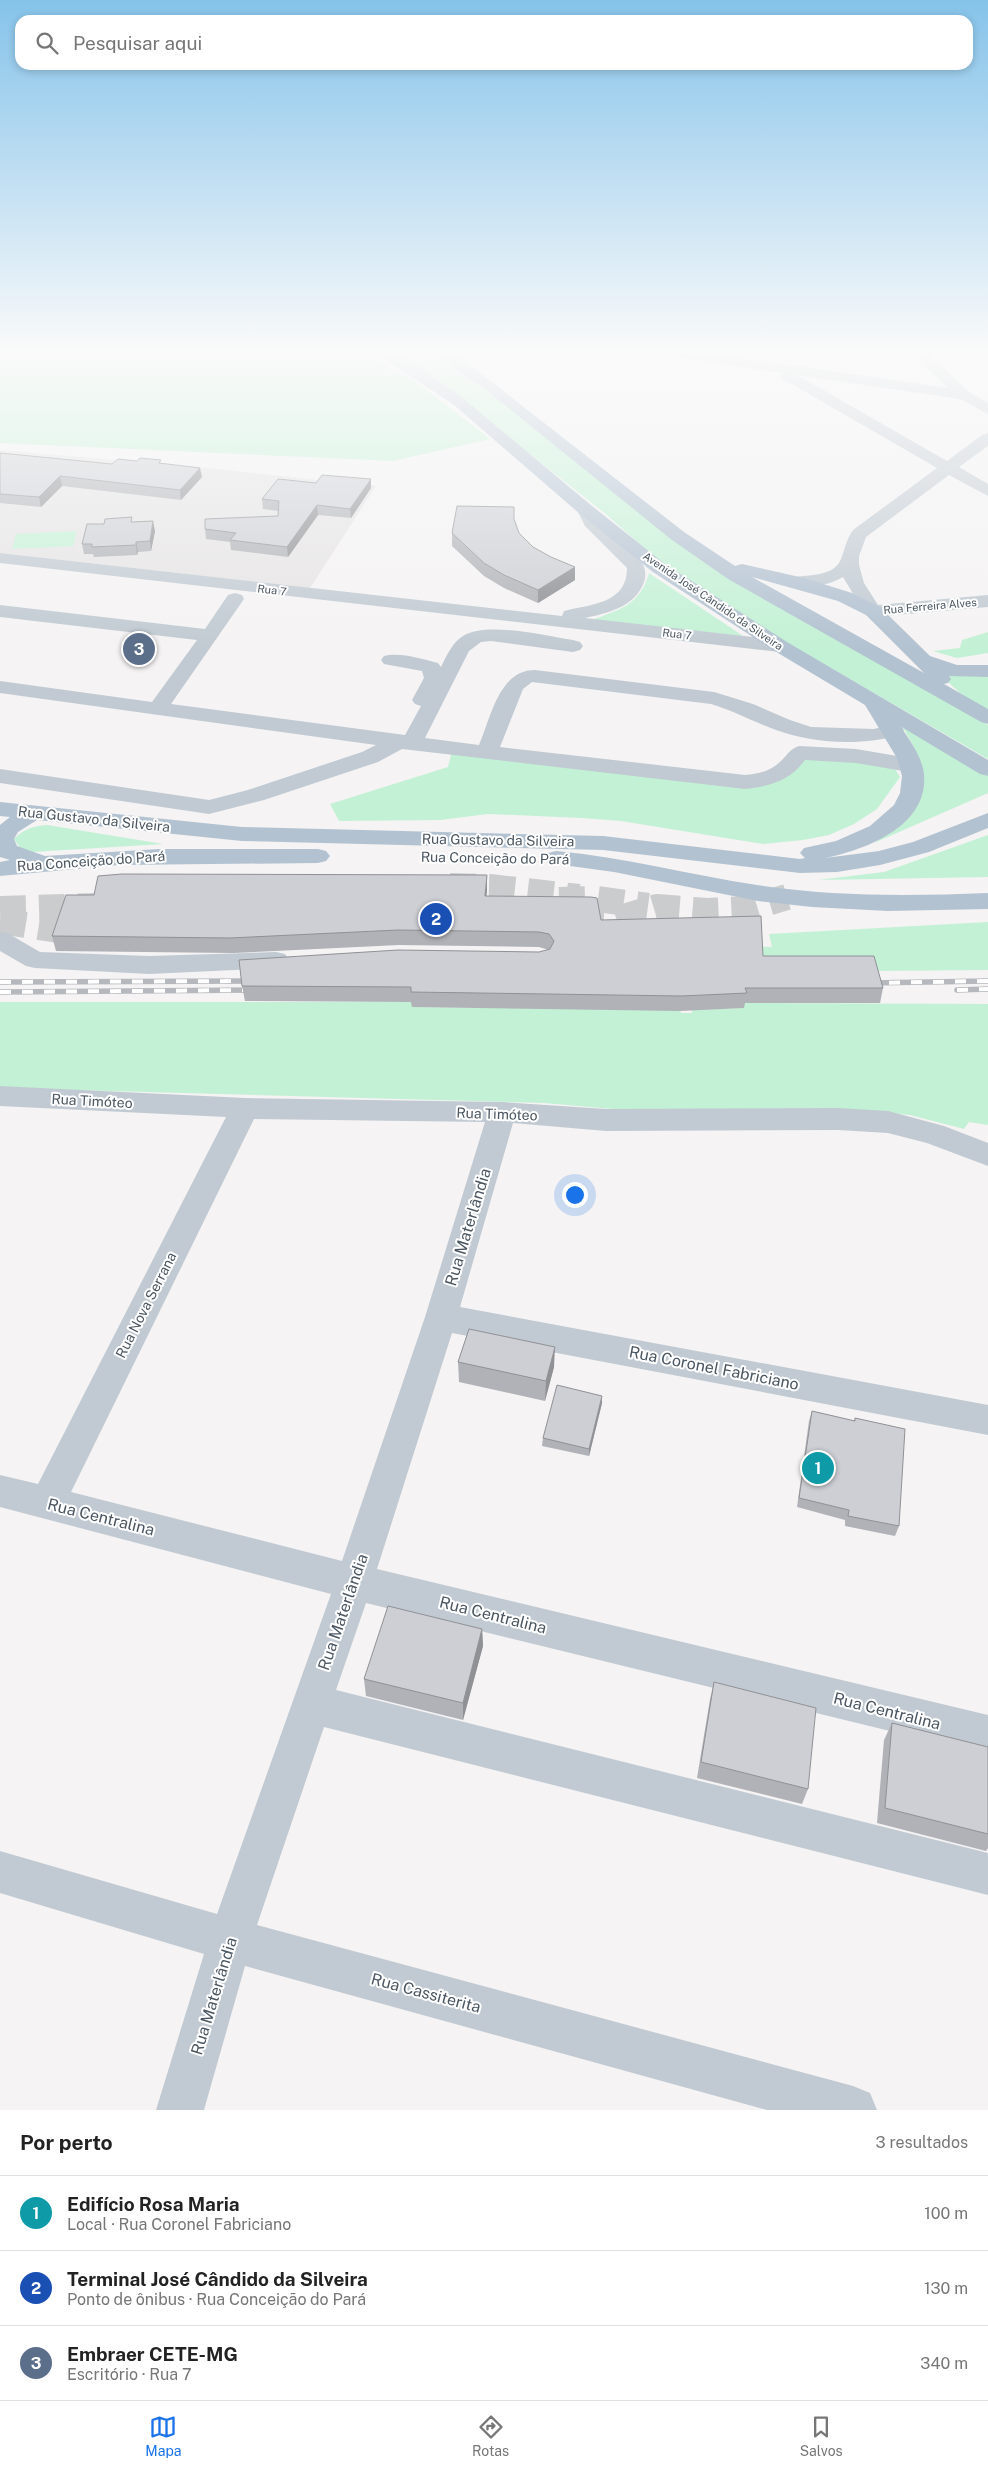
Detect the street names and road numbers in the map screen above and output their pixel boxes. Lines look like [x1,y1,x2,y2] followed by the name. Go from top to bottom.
[641,550,785,652] street label: Avenida José Cândido da Silveira
[257,582,288,598] street label: Rua 7
[883,596,978,616] street label: Rua Ferreira Alves
[662,626,693,642] street label: Rua 7
[17,803,171,835] street label: Rua Gustavo da Silveira
[422,831,574,849] street label: Rua Gustavo da Silveira
[16,848,166,874] street label: Rua Conceição do Pará
[421,849,569,867] street label: Rua Conceição do Pará
[51,1091,133,1111] street label: Rua Timóteo
[456,1105,538,1123] street label: Rua Timóteo
[441,1166,495,1288] street label: Rua Materlândia
[112,1249,180,1361] street label: Rua Nova Serrana
[627,1342,801,1394] street label: Rua Coronel Fabriciano
[46,1495,156,1539] street label: Rua Centralina
[314,1551,372,1673] street label: Rua Materlândia
[438,1593,548,1637] street label: Rua Centralina
[832,1689,942,1733] street label: Rua Centralina
[187,1935,241,2057] street label: Rua Materlândia
[369,1969,483,2017] street label: Rua Cassiterita

